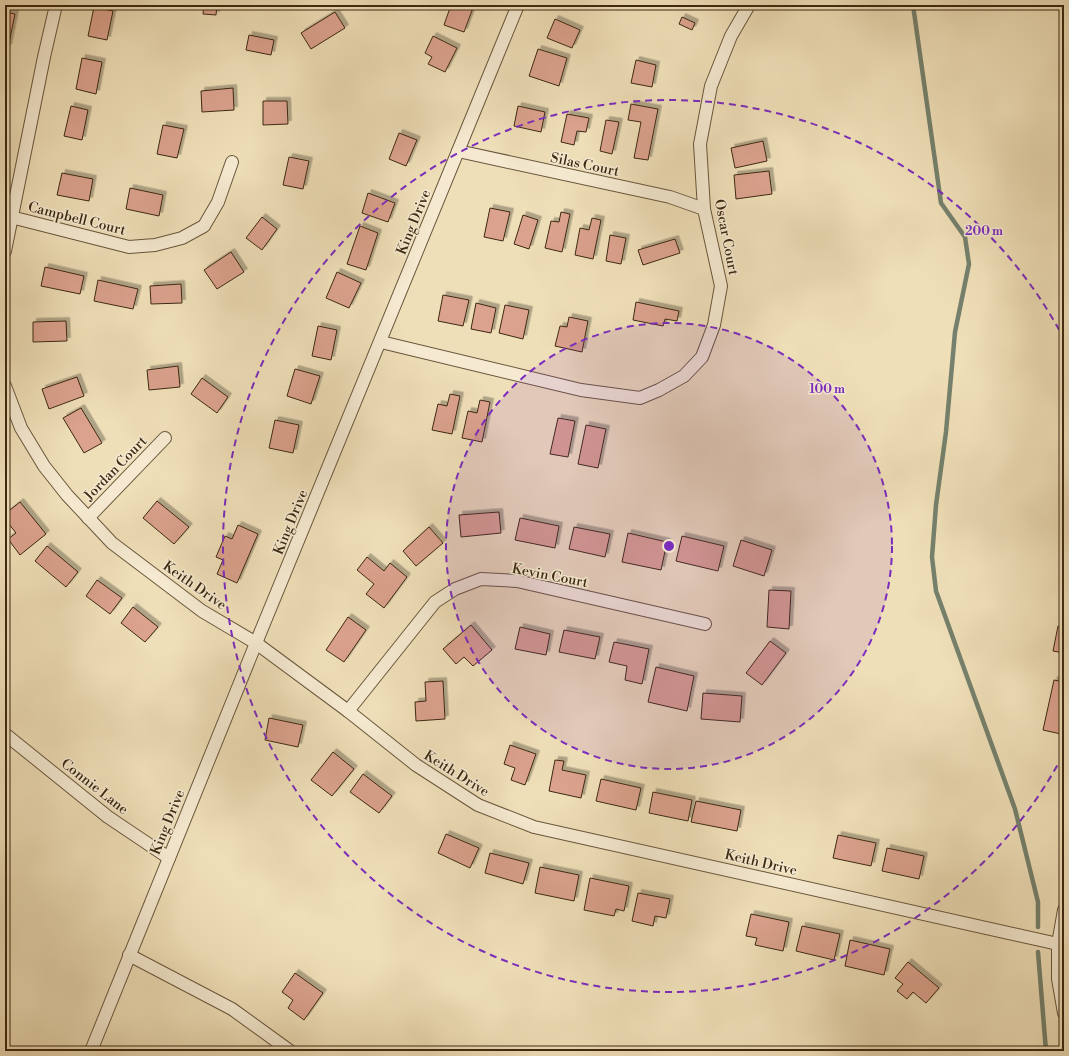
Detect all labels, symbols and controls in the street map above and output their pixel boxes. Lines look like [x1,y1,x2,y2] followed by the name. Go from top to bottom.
[549,149,621,181] street label: Silas Court
[393,187,435,258] street label: King Drive
[26,198,128,240] street label: Campbell Court
[710,198,742,277] street label: Oscar Court
[965,224,1003,239] text: 200 m
[809,382,845,397] text: 100 m
[80,433,151,505] street label: Jordan Court
[270,487,312,558] street label: King Drive
[662,539,676,553] centre of rings
[159,557,230,614] street label: Keith Drive
[510,560,589,592] street label: Kevin Court
[420,747,492,801] street label: Keith Drive
[57,755,132,819] street label: Connie Lane
[147,787,189,858] street label: King Drive
[723,846,799,880] street label: Keith Drive

